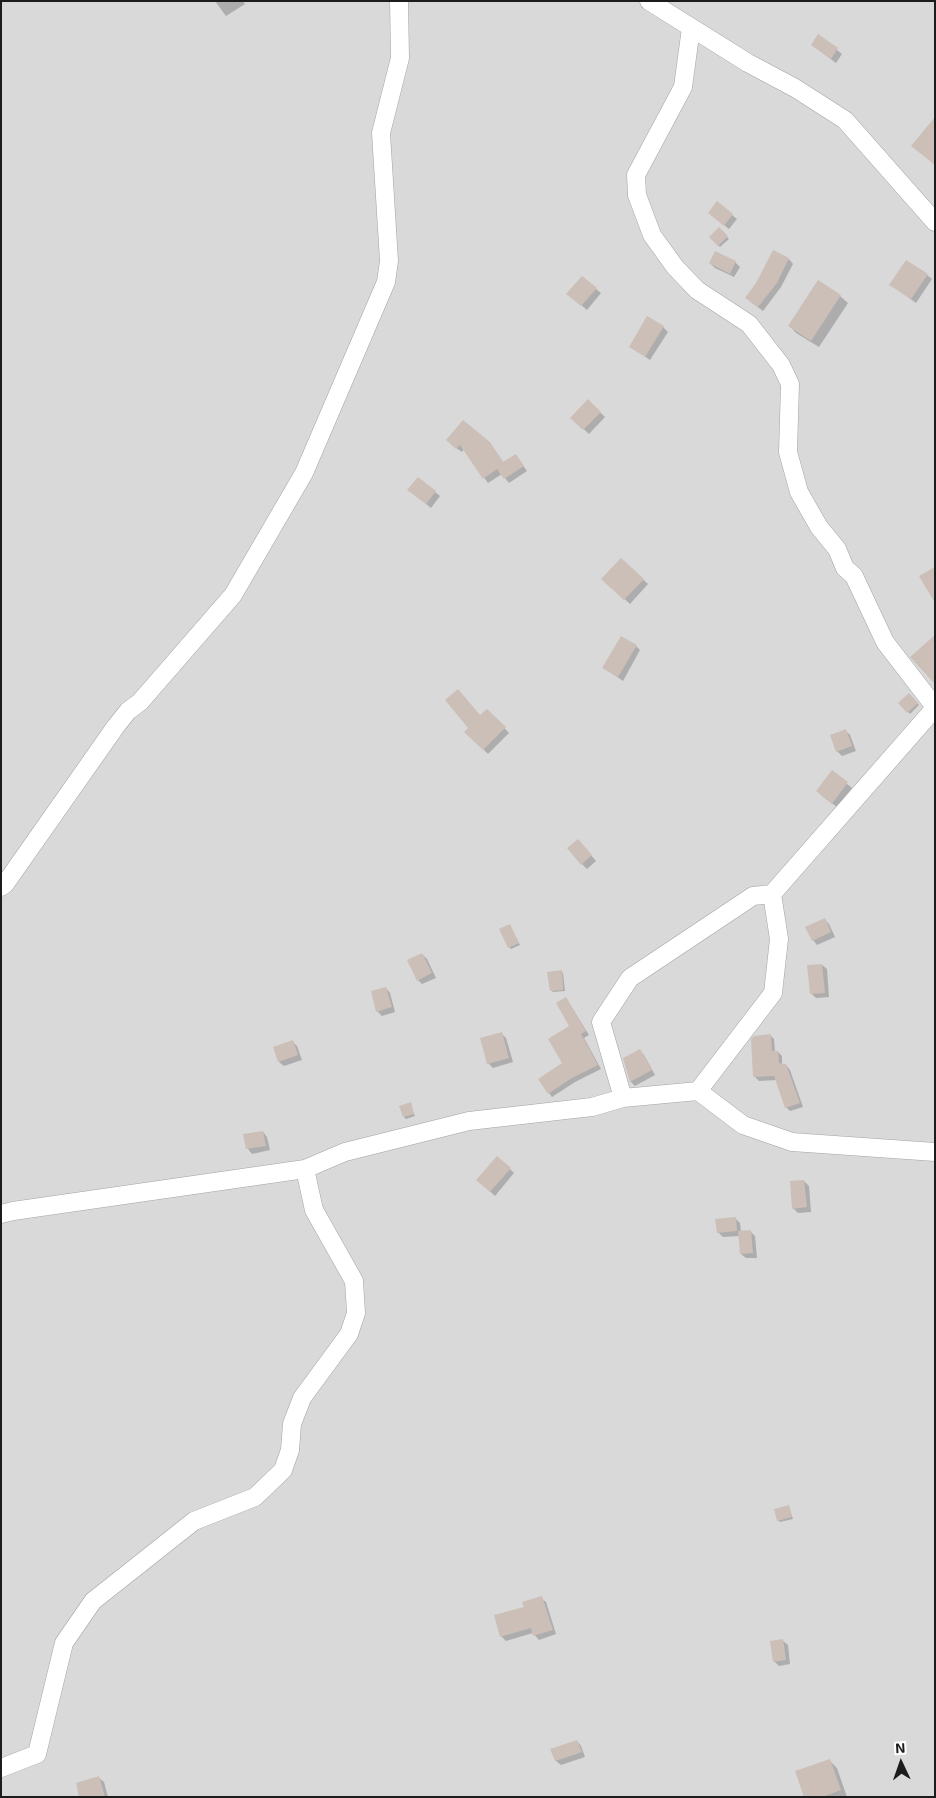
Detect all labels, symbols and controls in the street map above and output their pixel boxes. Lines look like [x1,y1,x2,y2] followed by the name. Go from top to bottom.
[876,1738,926,1788] north arrow
[895,1739,906,1756] text: N

